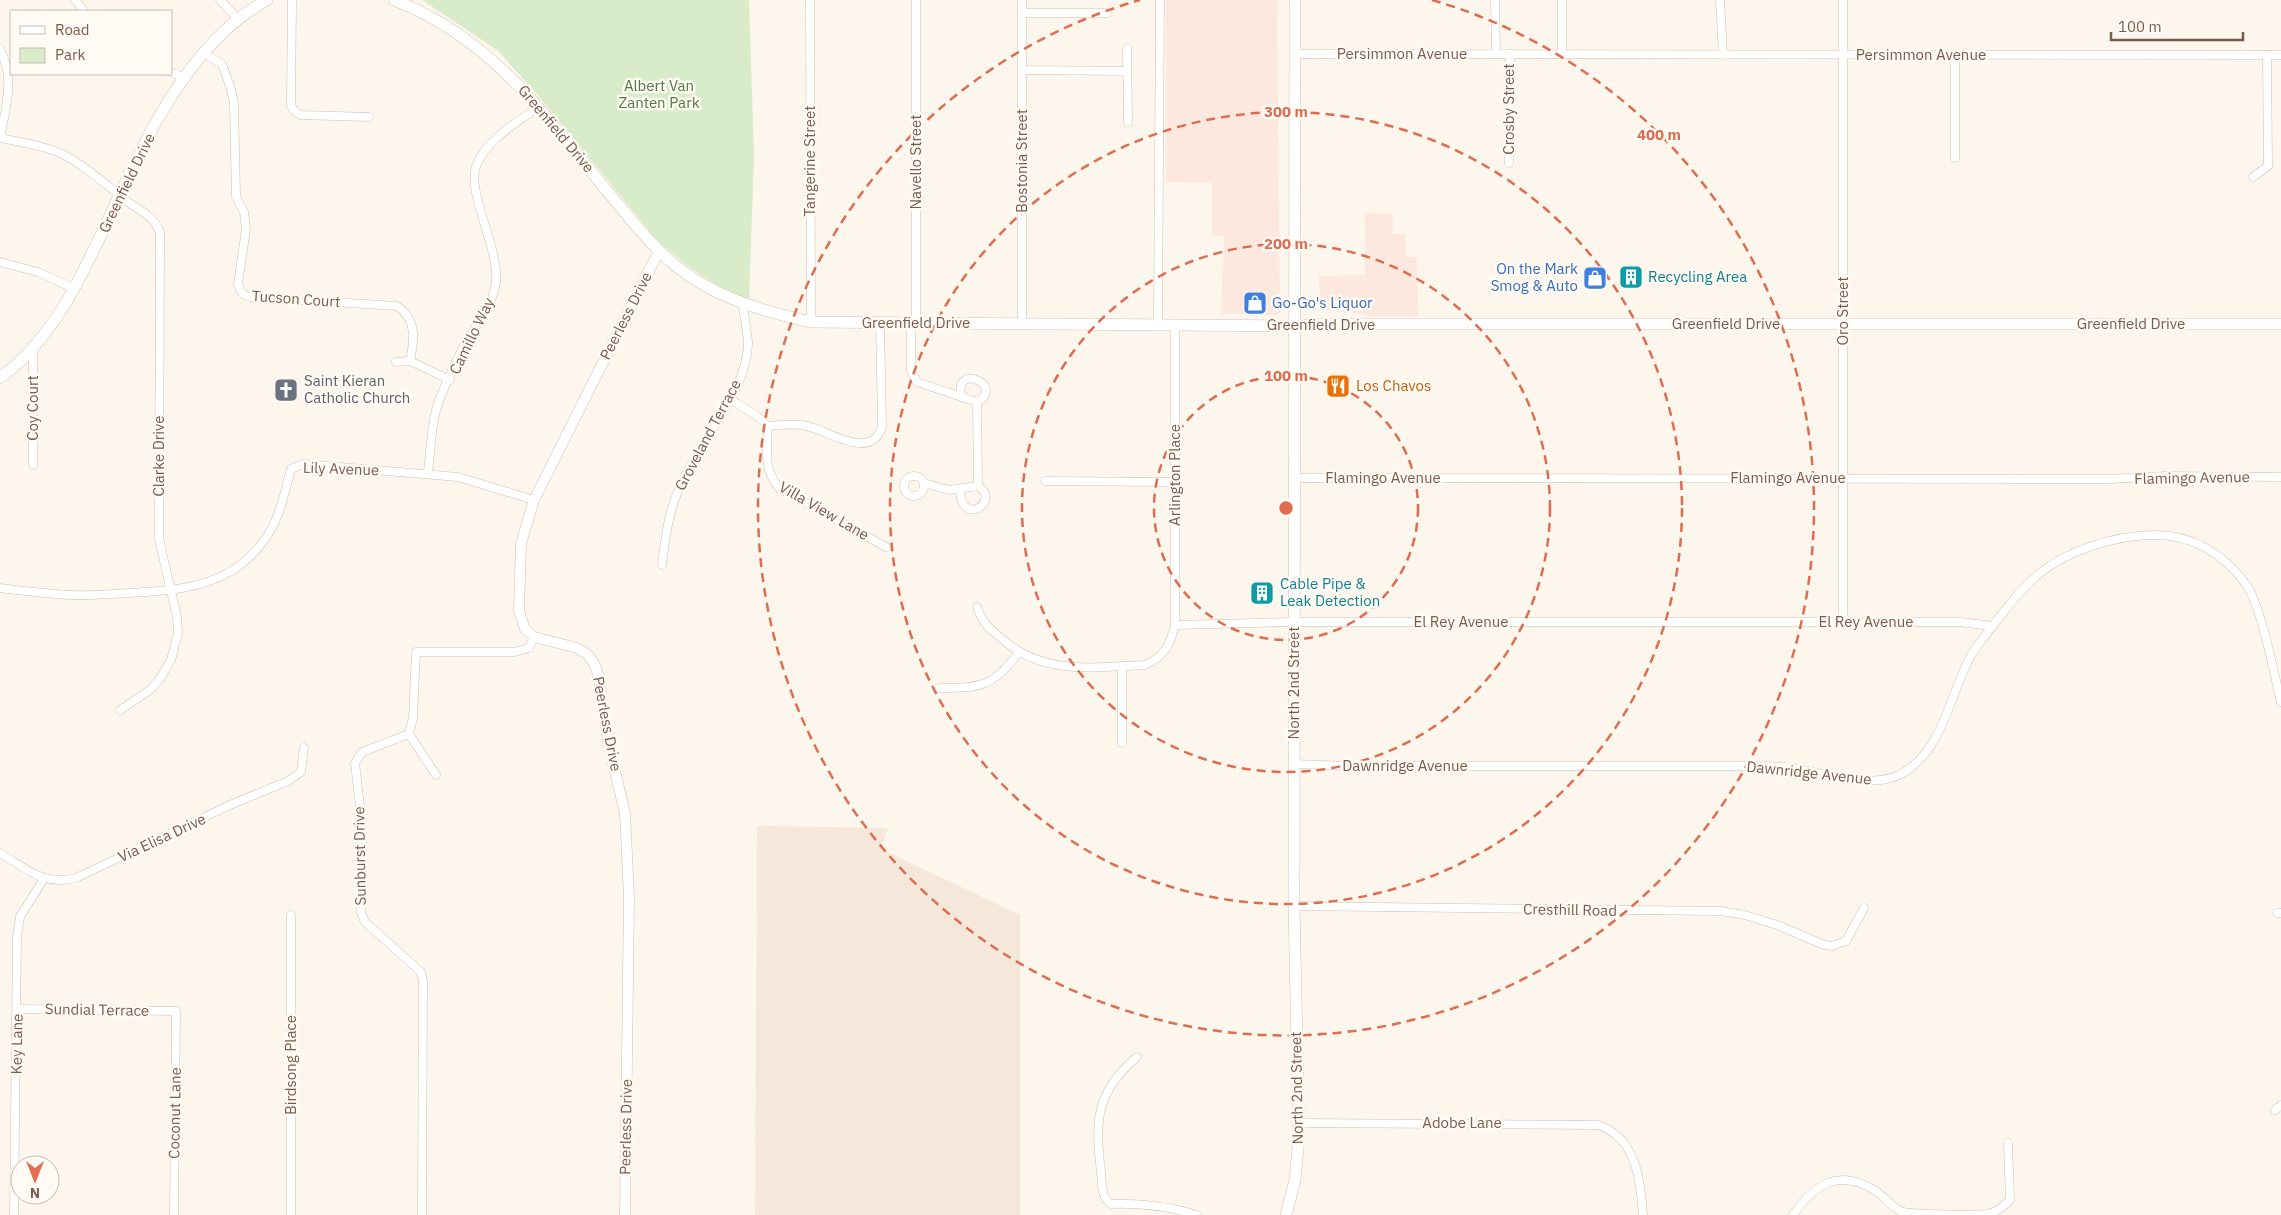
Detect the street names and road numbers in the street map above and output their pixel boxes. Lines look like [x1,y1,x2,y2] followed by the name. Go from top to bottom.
[1337,44,1467,63] street label: Persimmon Avenue
[1856,45,1986,64] street label: Persimmon Avenue
[1499,63,1518,155] street label: Crosby Street
[514,81,599,176] street label: Greenfield Drive
[800,106,819,216] street label: Tangerine Street
[1012,109,1031,213] street label: Bostonia Street
[906,114,925,210] street label: Navello Street
[94,130,159,236] street label: Greenfield Drive
[595,269,656,363] street label: Peerless Drive
[1833,276,1852,346] street label: Oro Street
[251,286,341,311] street label: Tucson Court
[445,294,498,377] street label: Camillo Way
[862,313,970,332] street label: Greenfield Drive
[1672,314,1780,333] street label: Greenfield Drive
[2077,314,2185,333] street label: Greenfield Drive
[1267,315,1375,334] street label: Greenfield Drive
[23,375,42,441] street label: Coy Court
[670,376,745,494] street label: Groveland Terrace
[149,415,168,497] street label: Clarke Drive
[1165,424,1184,526] street label: Arlington Place
[303,458,379,479] street label: Lily Avenue
[2134,467,2250,488] street label: Flamingo Avenue
[1325,468,1441,487] street label: Flamingo Avenue
[1730,468,1846,487] street label: Flamingo Avenue
[776,477,873,544] street label: Villa View Lane
[1413,612,1509,631] street label: El Rey Avenue
[1818,612,1914,631] street label: El Rey Avenue
[1284,627,1303,739] street label: North 2nd Street
[589,675,626,773] street label: Peerless Drive
[1342,756,1468,775] street label: Dawnridge Avenue
[1746,756,1873,789] street label: Dawnridge Avenue
[349,806,370,906] street label: Sunburst Drive
[115,809,209,866] street label: Via Elisa Drive
[1523,899,1617,920] street label: Cresthill Road
[45,999,149,1020] street label: Sundial Terrace
[6,1014,27,1074] street label: Key Lane
[281,1015,300,1115] street label: Birdsong Place
[1286,1031,1307,1145] street label: North 2nd Street
[164,1067,185,1159] street label: Coconut Lane
[615,1079,636,1175] street label: Peerless Drive
[1422,1113,1502,1132] street label: Adobe Lane

